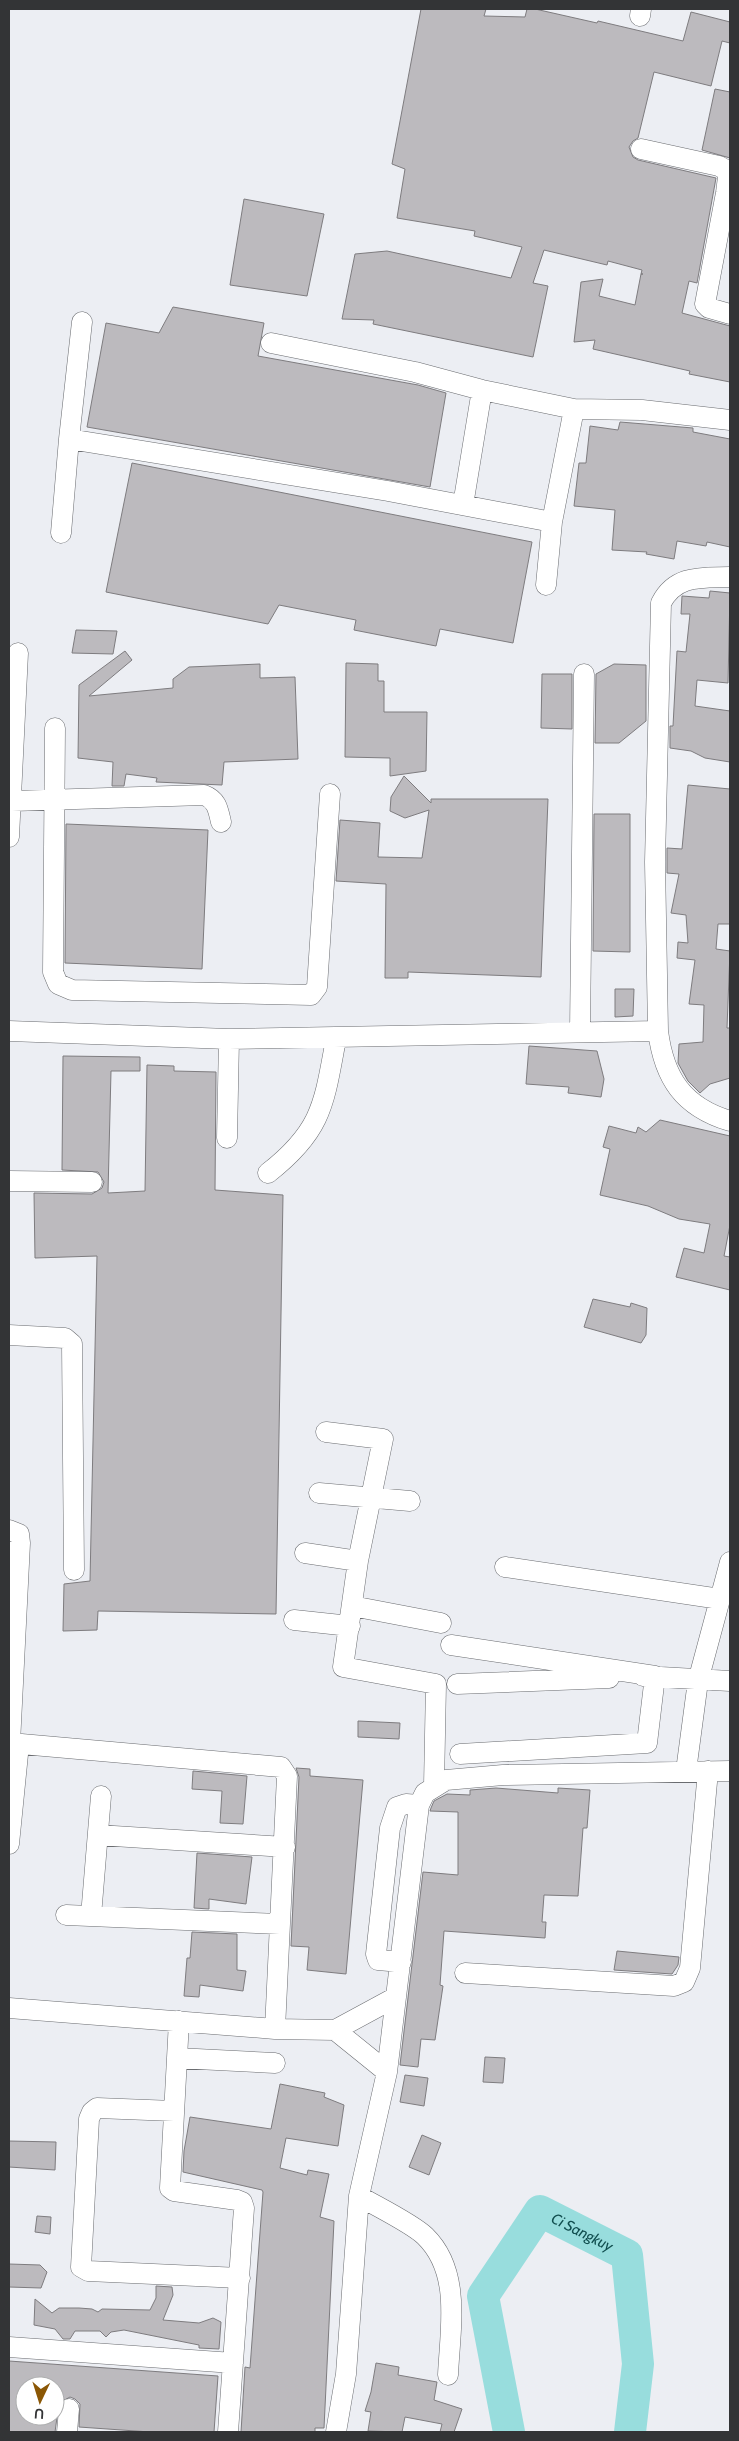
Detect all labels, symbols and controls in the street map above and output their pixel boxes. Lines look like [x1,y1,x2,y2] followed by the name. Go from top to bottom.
[548,2209,617,2256] water label: Ci Sangkuy
[15,2376,65,2426] north arrow
[33,2405,45,2423] text: U

